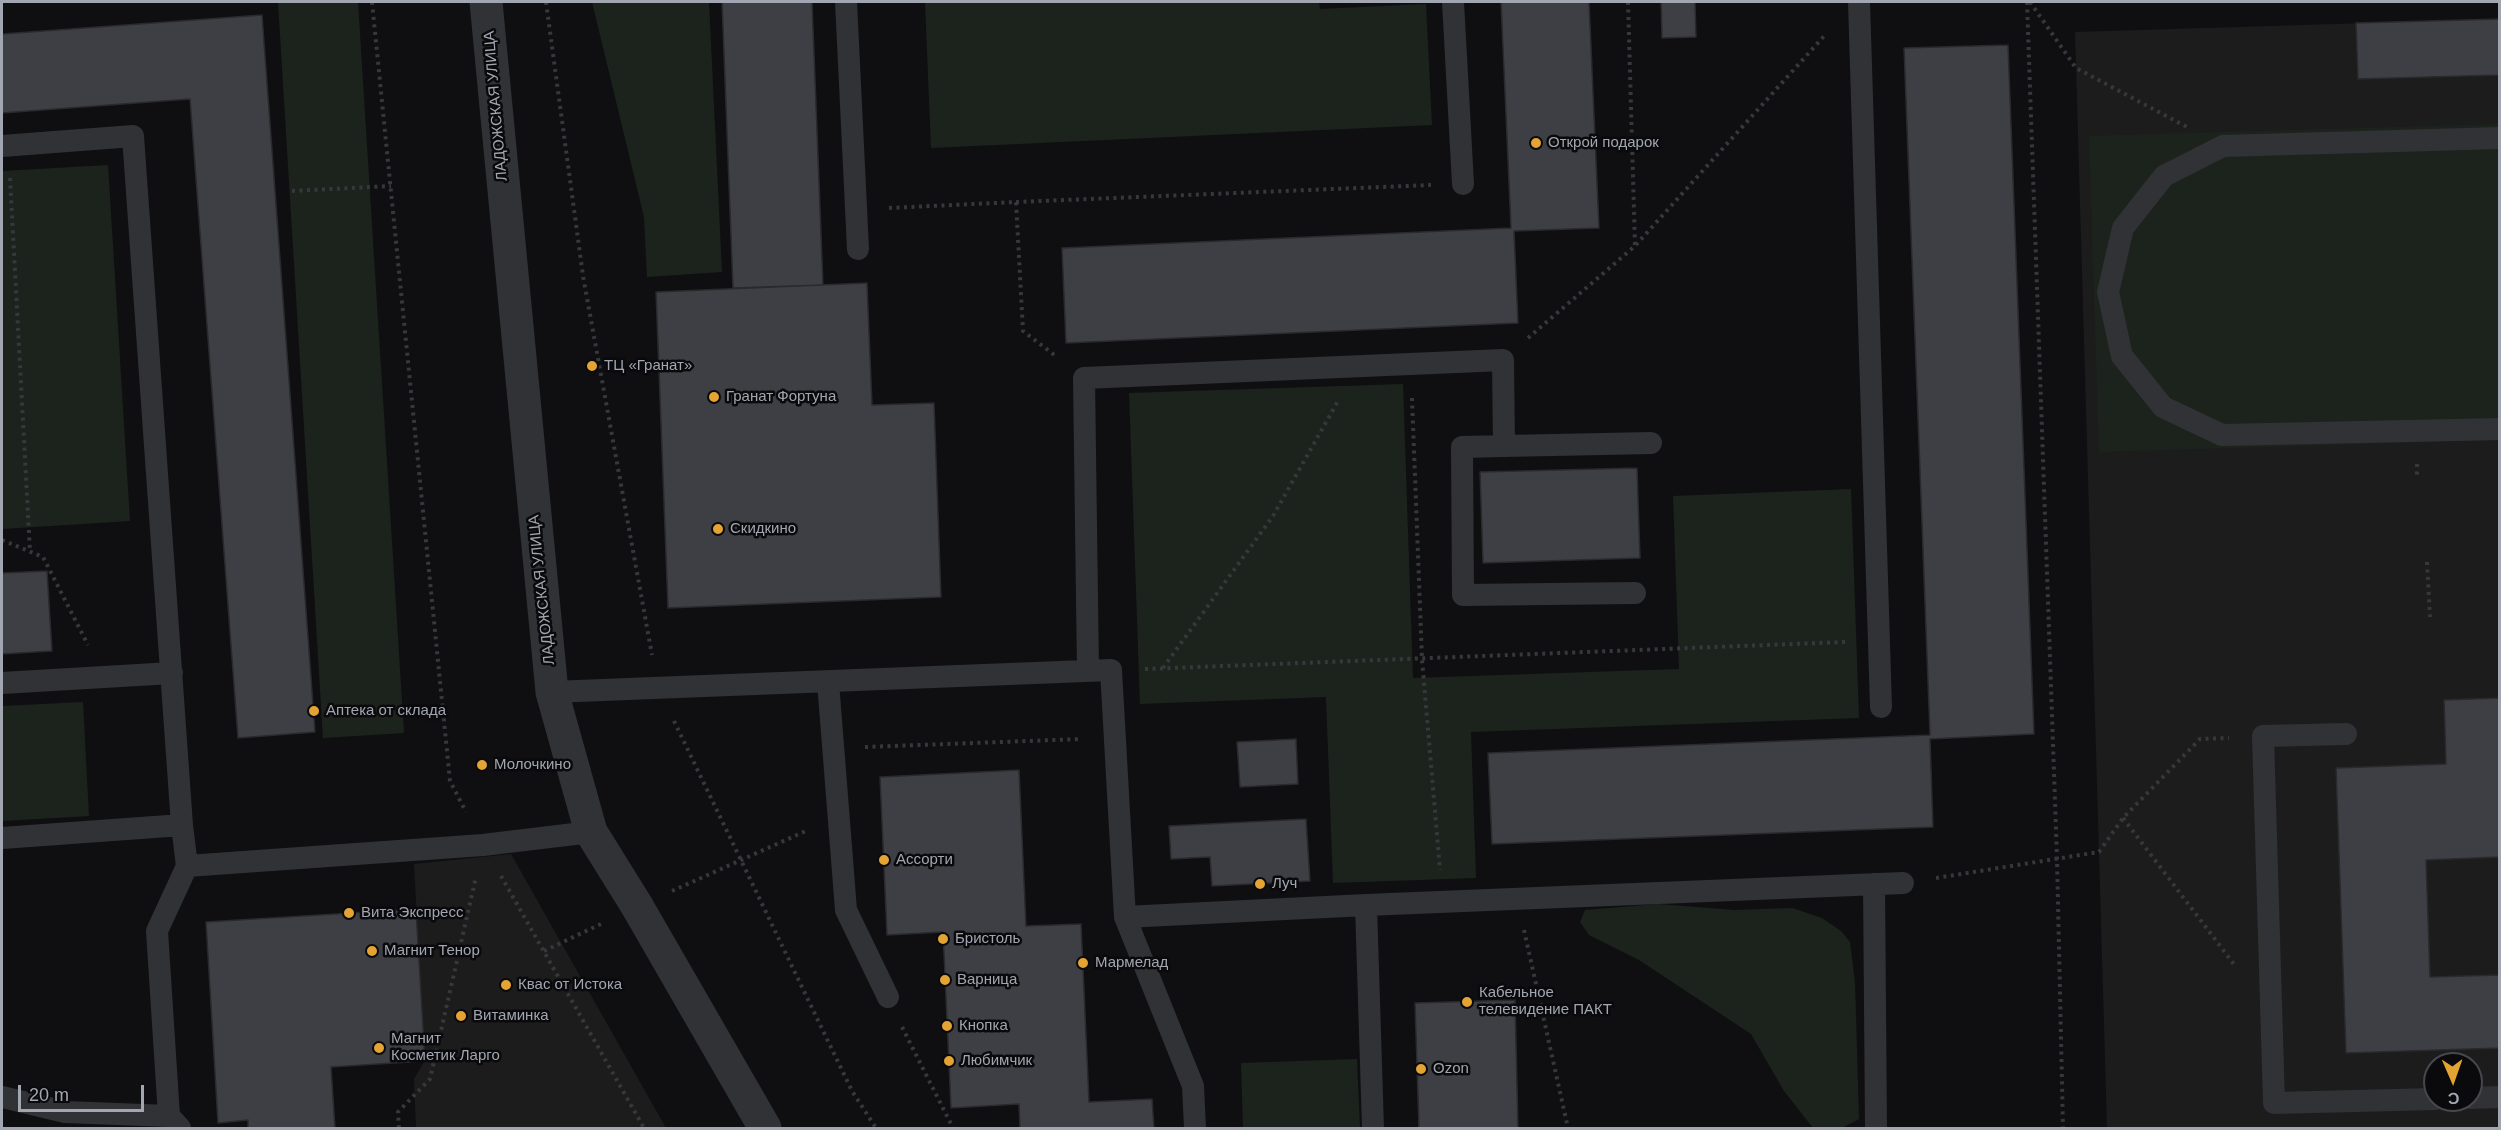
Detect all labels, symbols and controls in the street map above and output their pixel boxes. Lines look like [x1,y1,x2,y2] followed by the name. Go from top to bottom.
[480,30,512,182] street label: ЛАДОЖСКАЯ УЛИЦА
[1548,134,1659,152] place label: Открой подарок
[1529,136,1543,150] marker: Открой подарок
[604,357,692,375] place label: ТЦ «Гранат»
[585,359,599,373] marker: ТЦ «Гранат»
[726,388,836,406] place label: Гранат Фортуна
[707,390,721,404] marker: Гранат Фортуна
[525,514,559,666] street label: ЛАДОЖСКАЯ УЛИЦА
[730,520,796,538] place label: Скидкино
[711,522,725,536] marker: Скидкино
[326,702,446,720] place label: Аптека от склада
[307,704,321,718] marker: Аптека от склада
[494,756,571,774] place label: Молочкино
[475,758,489,772] marker: Молочкино
[896,851,953,869] place label: Ассорти
[877,853,891,867] marker: Ассорти
[1272,875,1297,893] place label: Луч
[1253,877,1267,891] marker: Луч
[361,904,463,922] place label: Вита Экспресс
[342,906,356,920] marker: Вита Экспресс
[955,930,1020,948] place label: Бристоль
[936,932,950,946] marker: Бристоль
[384,942,480,960] place label: Магнит Тенор
[365,944,379,958] marker: Магнит Тенор
[1095,954,1168,972] place label: Мармелад
[1076,956,1090,970] marker: Мармелад
[957,971,1017,989] place label: Варница
[938,973,952,987] marker: Варница
[518,976,622,994] place label: Квас от Истока
[499,978,513,992] marker: Квас от Истока
[1479,984,1612,1019] place label: Кабельное телевидение ПАКТ
[1460,995,1474,1009] marker: Кабельное телевидение ПАКТ
[473,1007,549,1025] place label: Витаминка
[454,1009,468,1023] marker: Витаминка
[959,1017,1008,1035] place label: Кнопка
[940,1019,954,1033] marker: Кнопка
[391,1030,500,1065] place label: Магнит Косметик Ларго
[372,1041,386,1055] marker: Магнит Косметик Ларго
[961,1052,1032,1070] place label: Любимчик
[2423,1052,2483,1112] north arrow
[942,1054,956,1068] marker: Любимчик
[1433,1060,1469,1078] place label: Ozon
[1414,1062,1428,1076] marker: Ozon
[21,1073,147,1111] scale bar
[29,1085,69,1105] text: 20 m
[2448,1090,2460,1107] text: С

